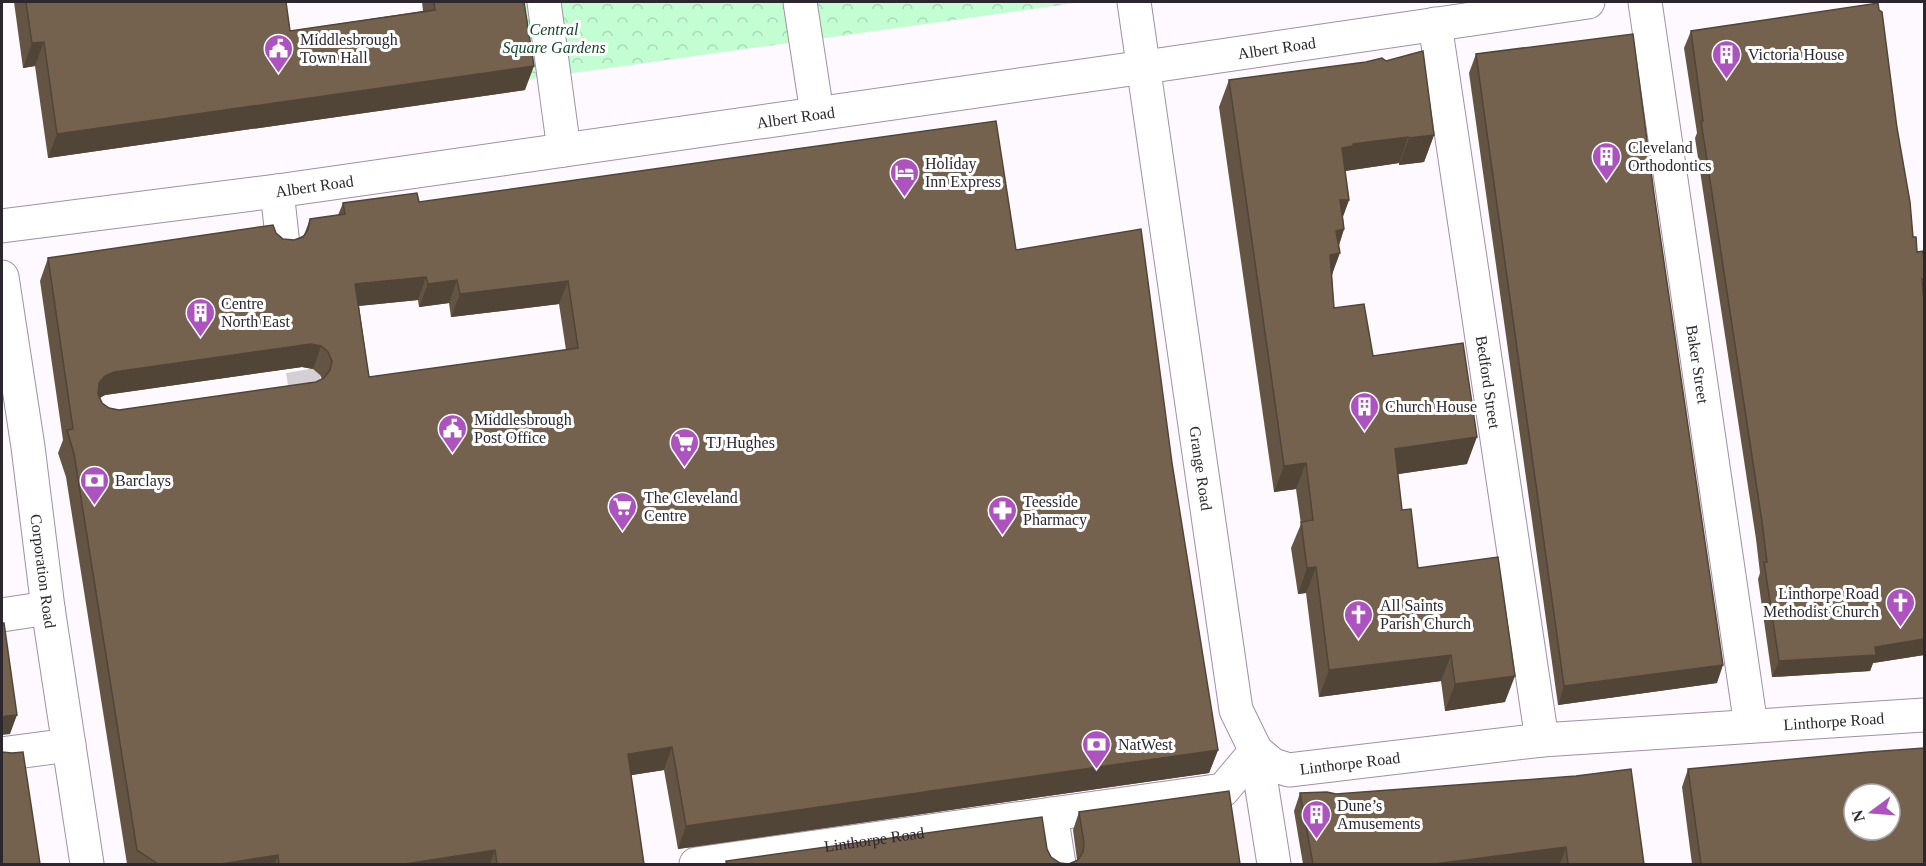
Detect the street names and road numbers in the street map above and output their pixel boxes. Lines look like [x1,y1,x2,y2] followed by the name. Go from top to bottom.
[1236,34,1317,62] street label: Albert Road
[755,103,836,131] street label: Albert Road
[274,172,355,200] street label: Albert Road
[1683,324,1712,405] street label: Baker Street
[1473,334,1503,430] street label: Bedford Street
[1186,425,1215,511] street label: Grange Road
[27,513,59,629] street label: Corporation Road
[1783,710,1885,733] street label: Linthorpe Road
[1299,749,1401,778] street label: Linthorpe Road
[823,824,925,855] street label: Linthorpe Road

